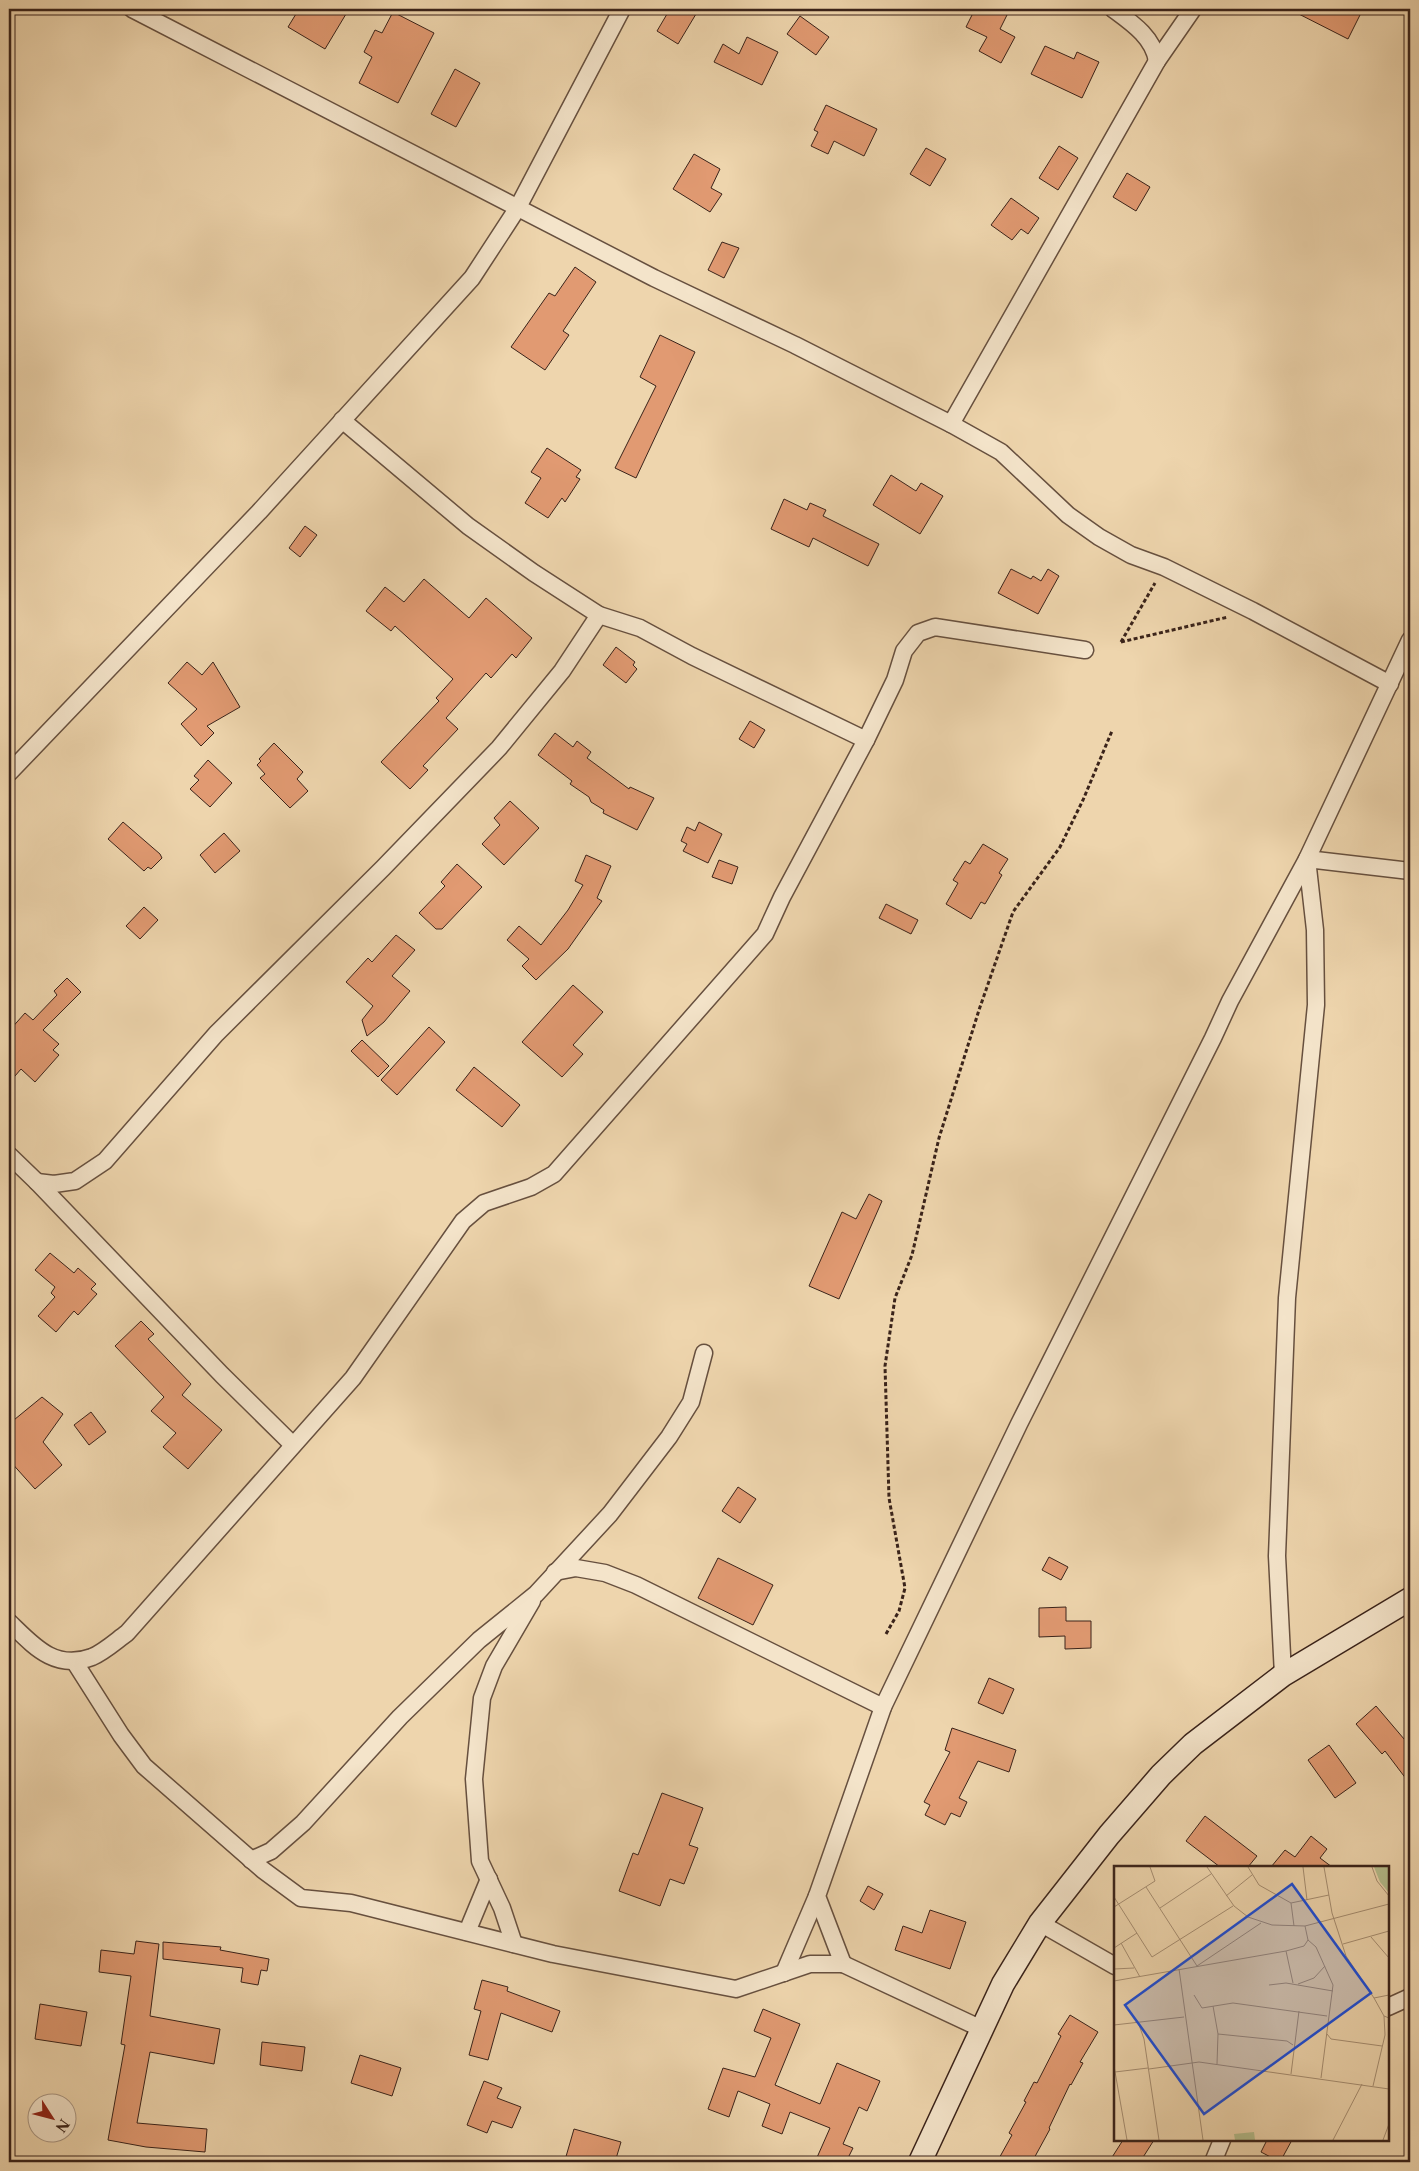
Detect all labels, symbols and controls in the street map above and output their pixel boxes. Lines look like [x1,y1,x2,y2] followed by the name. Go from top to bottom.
[1114,1866,1389,2141] inset map
[28,2094,78,2144] north arrow
[52,2115,73,2136] text: N

